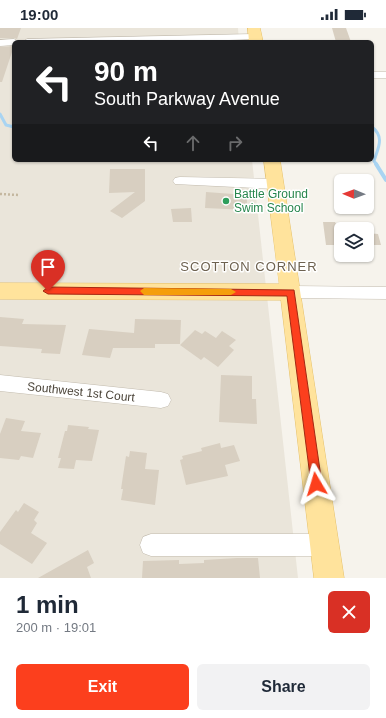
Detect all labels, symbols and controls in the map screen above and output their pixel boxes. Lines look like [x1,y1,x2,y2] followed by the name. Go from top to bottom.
[20,6,58,23] text: 19:00
[28,56,80,108] icon: left
[94,56,158,87] text: 90 m
[94,89,280,109] text: South Parkway Avenue
[140,132,162,154] icon: left
[182,132,204,154] icon: ahead
[224,132,246,154] icon: right
[334,174,374,214] north arrow
[334,174,374,262] map controls
[234,187,308,215] place label: Battle Ground Swim School
[221,196,231,206] marker: Battle Ground Swim School
[334,222,374,262] button: layers
[31,250,65,291] pin
[37,256,59,278] icon: arrive
[180,259,318,274] district label: SCOTTON CORNER
[27,379,136,405] street label: Southwest 1st Court
[295,463,337,505] position arrow
[16,591,79,618] text: 1 min
[328,591,370,633] button: close
[16,620,96,635] text: 200 m · 19:01
[16,664,189,710] button: Exit
[197,664,370,710] button: Share

